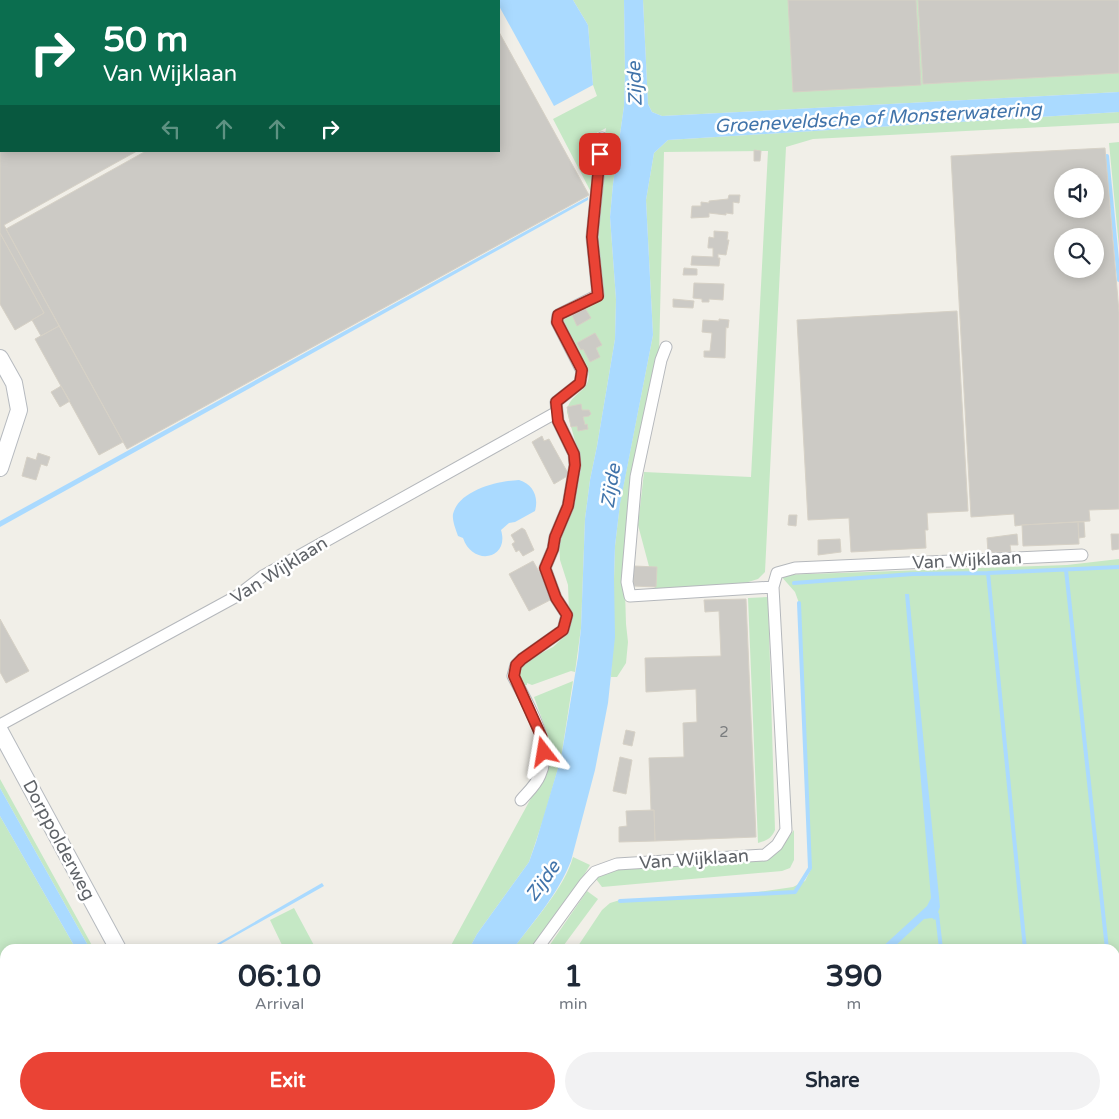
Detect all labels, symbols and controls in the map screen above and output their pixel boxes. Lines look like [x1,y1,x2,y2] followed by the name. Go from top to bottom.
[103,19,188,61] text: 50 m
[20,20,85,85] icon: right
[623,60,647,107] water label: Zijde
[103,61,237,87] text: Van Wijklaan
[714,98,1043,138] water label: Groeneveldsche of Monsterwatering
[157,115,185,143] icon: left
[210,115,238,143] icon: ahead
[263,115,291,143] icon: ahead
[316,115,344,143] icon: right
[579,133,621,175] pin
[586,140,614,168] icon: arrive
[1054,168,1104,278] map controls
[1054,168,1104,218] button: sound
[1054,228,1104,278] button: search
[597,461,626,510] water label: Zijde
[227,532,331,608] street label: Van Wijklaan
[912,546,1022,574] street label: Van Wijklaan
[719,723,729,741] house number: 2
[517,725,569,777] position arrow
[18,776,100,904] street label: Dorppolderweg
[638,844,750,874] street label: Van Wijklaan
[521,856,566,905] water label: Zijde
[238,958,321,995] text: 06:10
[564,958,583,995] text: 1
[826,958,882,995] text: 390
[255,994,304,1014] text: Arrival
[559,994,588,1014] text: min
[846,994,861,1014] text: m
[20,1052,555,1110] button: Exit
[565,1052,1100,1110] button: Share

